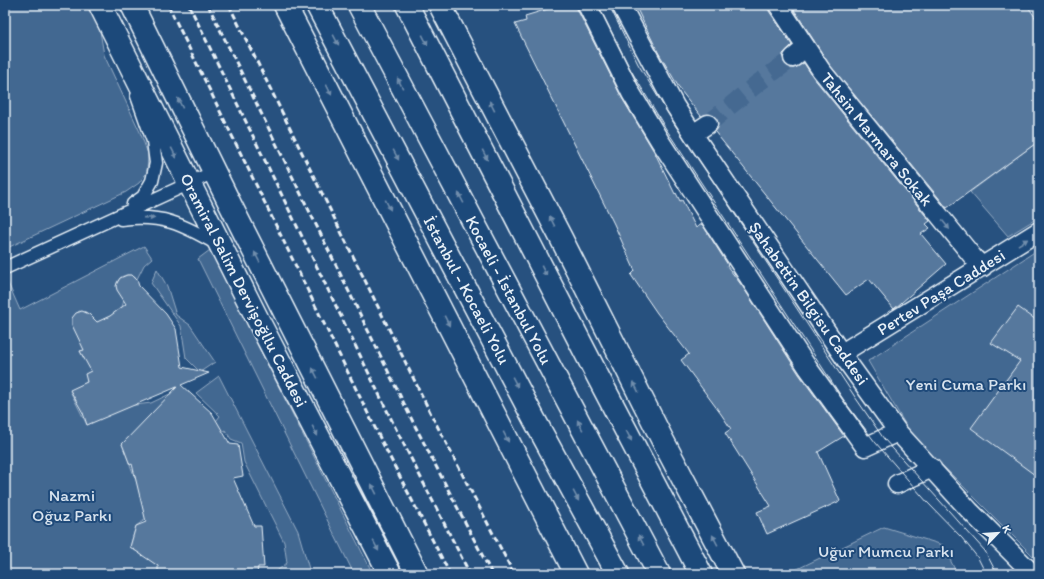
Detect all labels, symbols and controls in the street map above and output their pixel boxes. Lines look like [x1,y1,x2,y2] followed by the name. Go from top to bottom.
[332,34,339,45] one-way arrow
[422,34,428,45] one-way arrow
[817,68,937,210] street label: Tahsin Marmara Sokak
[397,77,404,89] one-way arrow
[325,84,332,95] one-way arrow
[177,98,183,109] one-way arrow
[488,100,495,111] one-way arrow
[171,147,177,158] one-way arrow
[393,149,399,161] one-way arrow
[481,150,488,161] one-way arrow
[176,170,312,410] street label: Oramiral Salim Dervişoğllu Caddesi
[458,192,464,204] one-way arrow
[384,200,391,211] one-way arrow
[461,212,557,368] street label: Kocaeli - İstanbul Yolu
[419,213,515,367] street label: İstanbul - Kocaeli Yolu
[143,215,155,222] one-way arrow
[548,215,555,227] one-way arrow
[745,217,873,389] street label: Şahabettin Bilgisu Caddesi
[942,219,951,230] one-way arrow
[1017,238,1029,245] one-way arrow
[873,245,1009,339] street label: Pertev Paşa Caddesi
[253,252,260,263] one-way arrow
[541,265,547,277] one-way arrow
[444,315,450,327] one-way arrow
[312,368,318,379] one-way arrow
[906,374,1026,394] park label: Yeni Cuma Parkı
[511,376,518,387] one-way arrow
[633,381,639,393] one-way arrow
[577,419,584,430] one-way arrow
[312,425,319,437] one-way arrow
[503,431,509,443] one-way arrow
[626,431,632,442] one-way arrow
[371,483,377,495] one-way arrow
[32,485,112,525] park label: Nazmi Oğuz Parkı
[573,490,579,502] one-way arrow
[978,513,1018,553] north arrow
[999,523,1014,536] text: K
[638,534,644,545] one-way arrow
[711,534,718,546] one-way arrow
[372,540,379,552] one-way arrow
[818,541,954,561] park label: Uğur Mumcu Parkı

